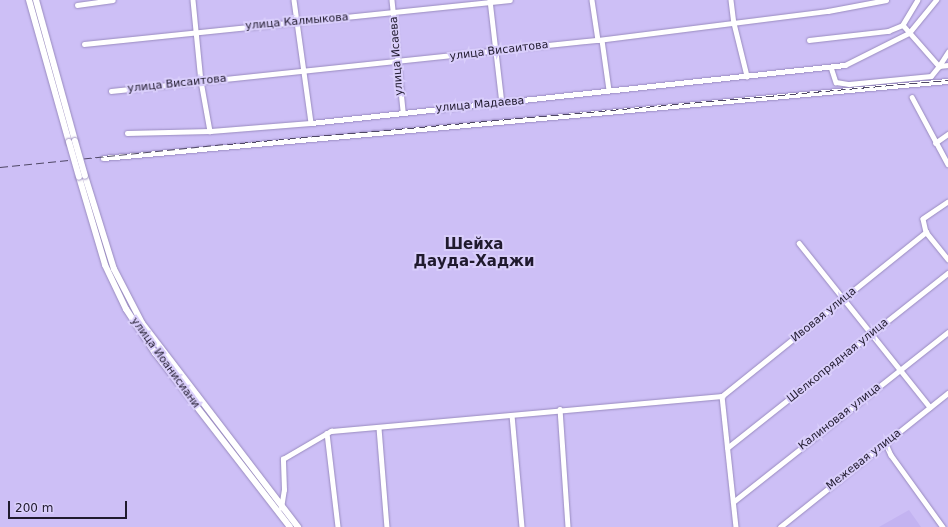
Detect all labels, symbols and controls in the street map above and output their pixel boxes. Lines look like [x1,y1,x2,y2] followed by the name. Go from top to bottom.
[245,11,349,33] street label: улица Калмыкова
[388,16,406,96] street label: улица Исаева
[449,38,549,64] street label: улица Висаитова
[127,72,227,96] street label: улица Висаитова
[435,95,525,115] street label: улица Мадаева
[414,235,534,270] district label: Шейха Дауда-Хаджи
[789,285,859,345] street label: Ивовая улица
[128,315,202,411] street label: улица Иоанисиани
[785,316,891,406] street label: Шелкопрядная улица
[796,381,884,453] street label: Калиновая улица
[824,427,904,493] street label: Межевая улица
[10,493,129,519] scale bar
[15,501,53,515] text: 200 m

